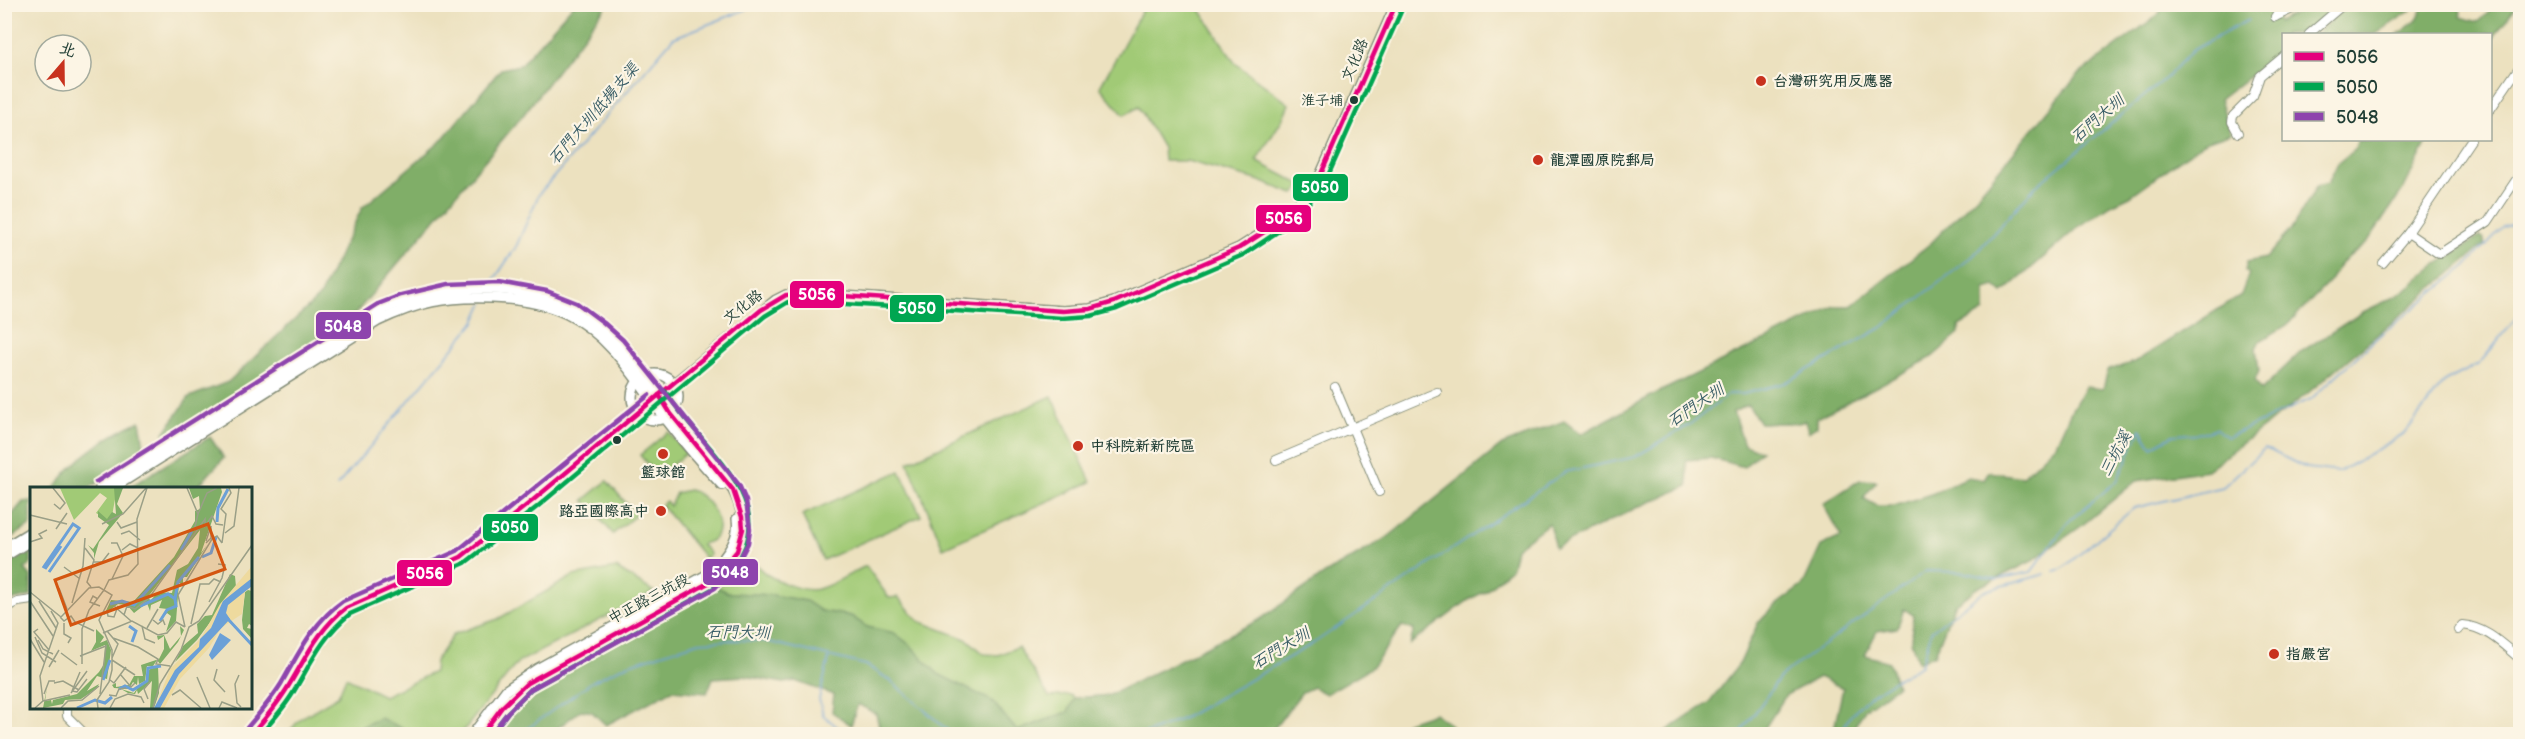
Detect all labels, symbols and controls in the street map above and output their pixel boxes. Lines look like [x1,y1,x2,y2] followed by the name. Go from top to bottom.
[33,33,93,93] north arrow
[2282,33,2492,141] legend
[1337,36,1373,84] street label: 文化路
[57,39,78,62] text: 北
[2336,47,2378,68] text: 5056
[545,58,644,169] water label: 石門大圳低揚支渠
[1773,72,1893,91] place label: 台灣研究用反應器
[1754,74,1768,88] marker: 台灣研究用反應器
[2336,77,2378,98] text: 5050
[2068,90,2130,147] water label: 石門大圳
[1301,92,1343,109] place label: 淮子埔
[1348,94,1360,106] marker: 淮子埔
[2336,107,2378,128] text: 5048
[1550,151,1655,170] place label: 龍潭國原院郵局
[1531,153,1545,167] marker: 龍潭國原院郵局
[1292,173,1349,202] line badge: 5050
[1301,179,1339,198] text: 5050
[1255,204,1312,233] line badge: 5056
[1265,210,1303,229] text: 5056
[789,280,845,309] line badge: 5056
[719,286,767,328] street label: 文化路
[798,286,836,305] text: 5056
[889,294,945,323] line badge: 5050
[898,300,936,319] text: 5050
[315,311,372,340] line badge: 5048
[324,318,362,337] text: 5048
[1664,379,1729,432] water label: 石門大圳
[2096,427,2136,480] water label: 三坑溪
[611,434,623,446] unlabelled marker
[1090,437,1195,456] place label: 中科院新新院區
[1071,439,1085,453] marker: 中科院新新院區
[656,447,670,461] marker: 籃球館
[640,463,686,482] place label: 籃球館
[30,487,252,709] inset map
[559,502,649,521] place label: 路亞國際高中
[654,504,668,518] marker: 路亞國際高中
[482,513,539,542] line badge: 5050
[491,519,529,538] text: 5050
[702,558,759,586] line badge: 5048
[396,559,453,587] line badge: 5056
[711,564,749,583] text: 5048
[406,565,444,584] text: 5056
[605,569,693,629] street label: 中正路三坑段
[706,623,772,643] water label: 石門大圳
[1249,623,1315,674] water label: 石門大圳
[2286,645,2331,664] place label: 指嚴宮
[2267,647,2281,661] marker: 指嚴宮

